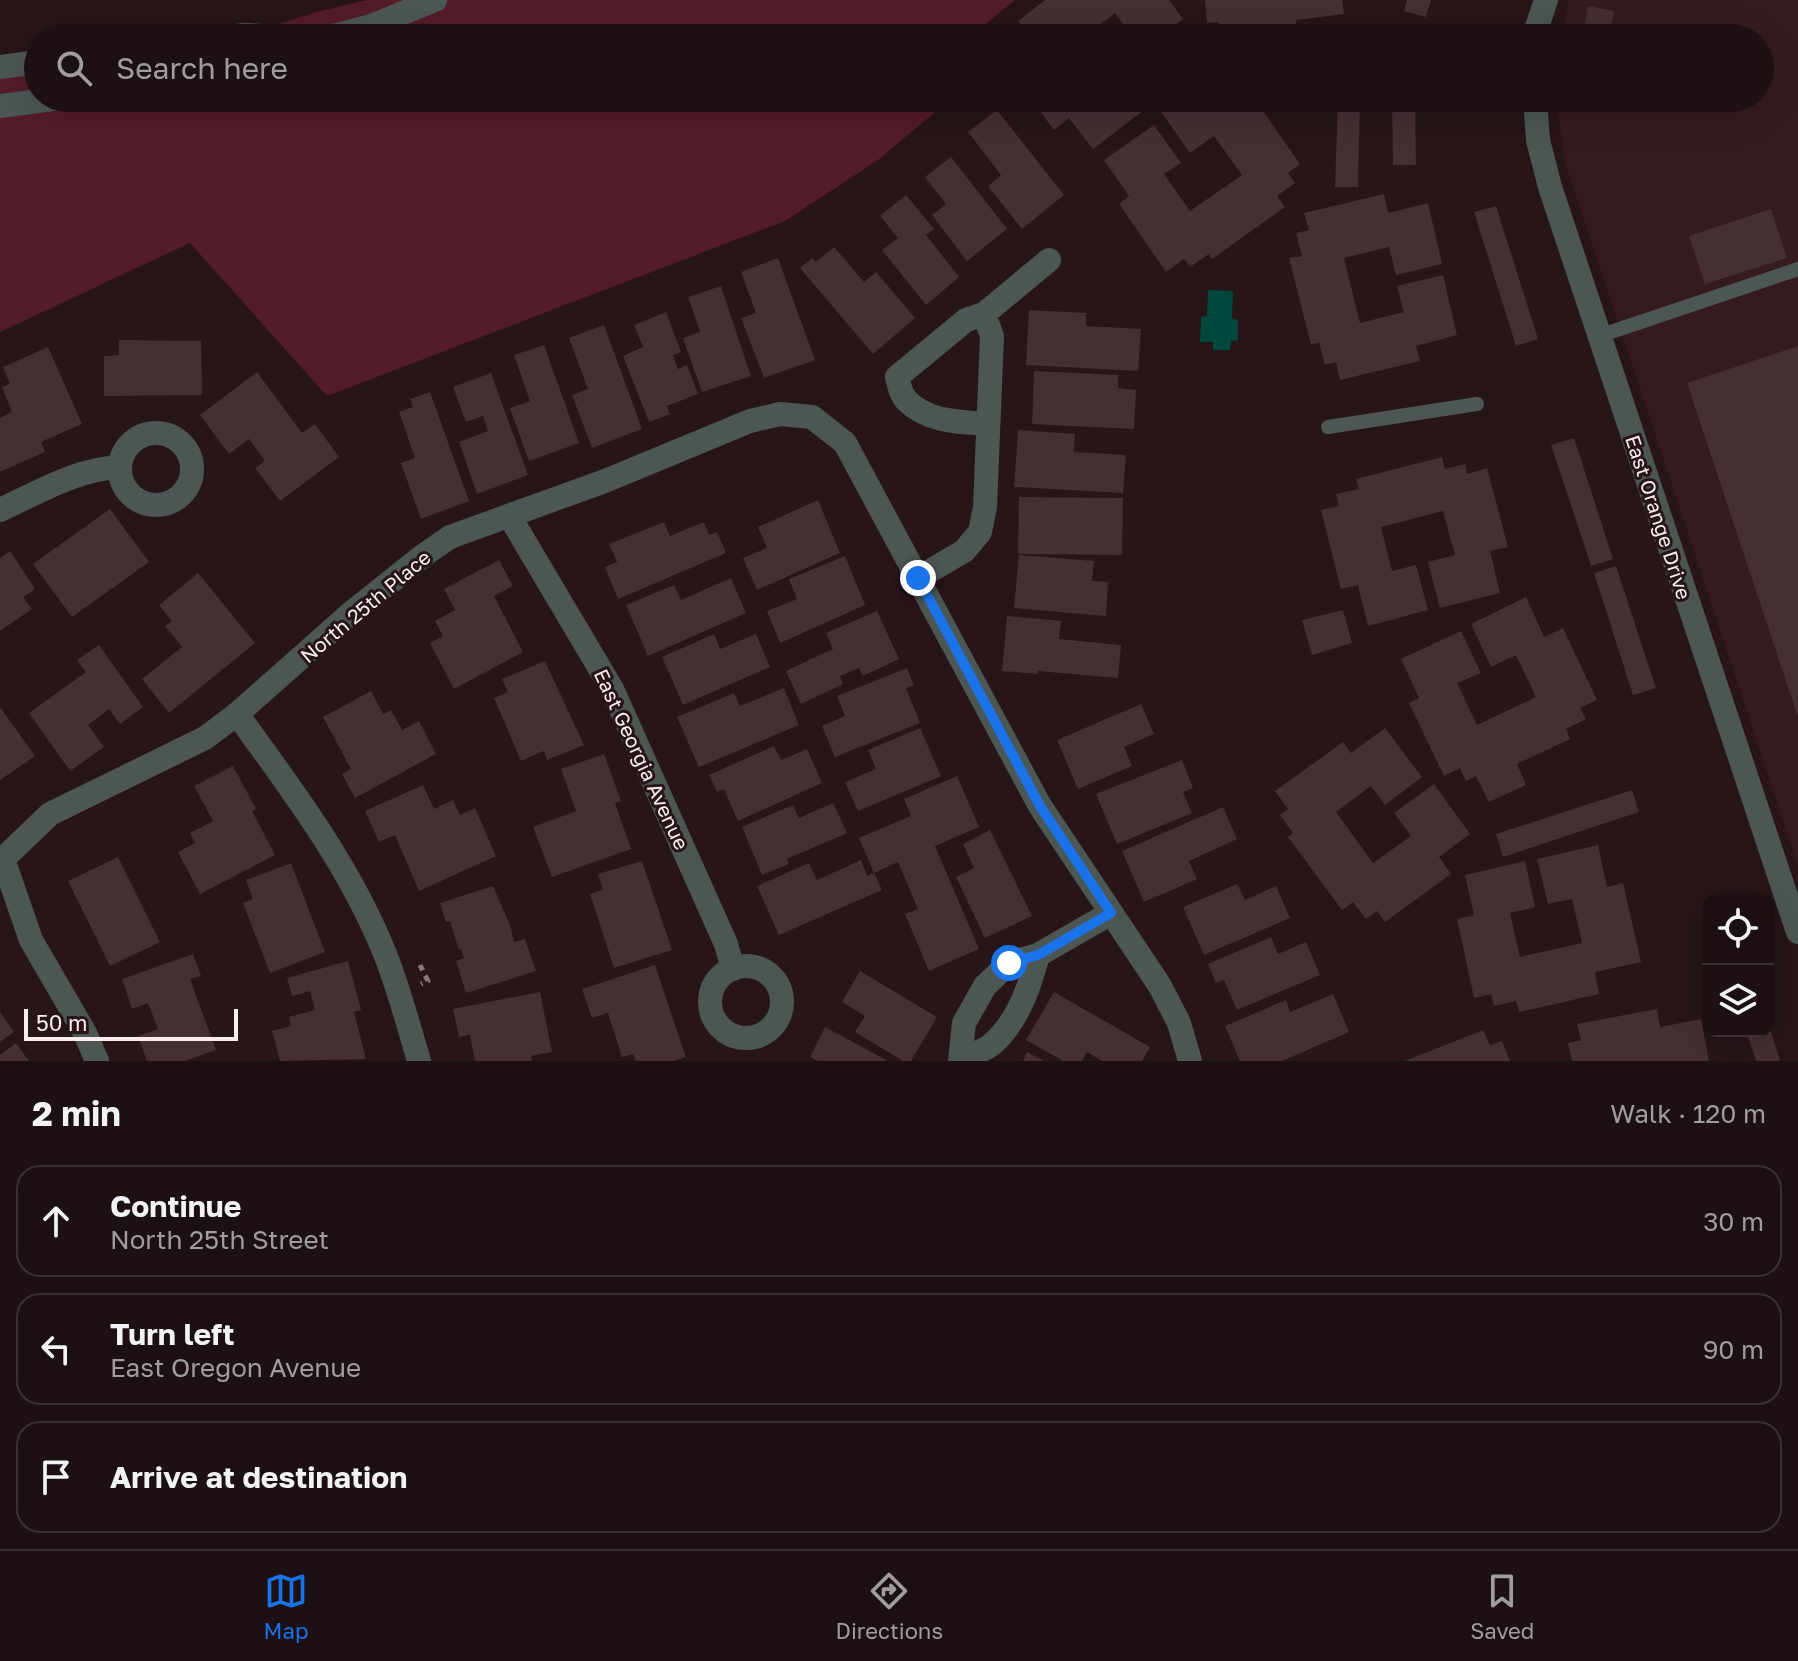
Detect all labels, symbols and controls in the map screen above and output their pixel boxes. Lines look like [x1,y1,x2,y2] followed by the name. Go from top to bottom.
[24,24,1774,112] search box
[52,46,96,90] icon: search
[116,50,288,86] text: Search here
[1621,432,1697,602] street label: East Orange Drive
[295,545,435,667] street label: North 25th Place
[900,560,936,596] route end
[590,665,694,853] street label: East Georgia Avenue
[1702,893,1774,1037] map controls
[1702,893,1774,965] button: locate
[991,945,1027,981] route start
[1702,965,1774,1037] button: layers
[24,1005,238,1041] scale bar
[36,1009,87,1036] text: 50 m
[32,1093,121,1133] text: 2 min
[1610,1098,1766,1129] text: Walk · 120 m
[110,1188,241,1224] text: Continue
[34,1199,78,1243] icon: ahead
[1703,1206,1764,1237] text: 30 m
[110,1224,329,1255] text: North 25th Street
[110,1316,235,1352] text: Turn left
[34,1327,78,1371] icon: left
[1703,1334,1764,1365] text: 90 m
[110,1352,361,1383] text: East Oregon Avenue
[34,1455,78,1499] icon: arrive
[110,1459,407,1495] text: Arrive at destination
[264,1569,308,1644] tab: Map
[836,1569,943,1644] tab: Directions
[1470,1569,1534,1644] tab: Saved

